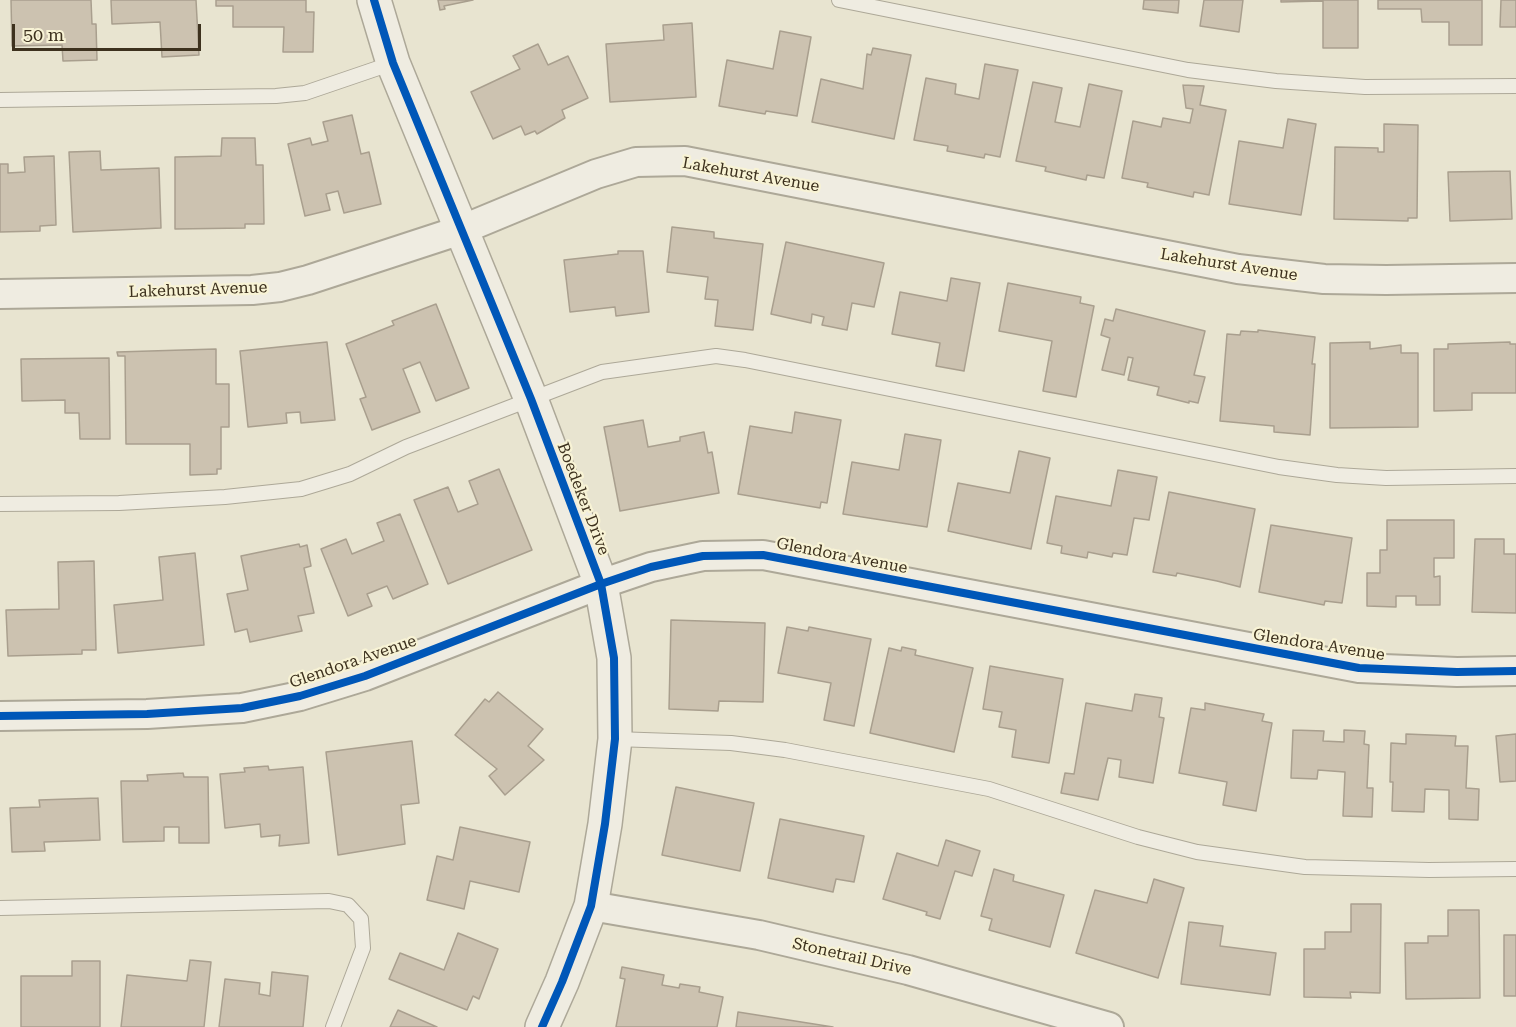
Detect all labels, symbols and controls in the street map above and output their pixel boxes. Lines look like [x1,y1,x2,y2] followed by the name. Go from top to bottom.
[15,12,204,50] scale bar
[23,24,64,45] text: 50 m
[681,154,821,196] street label: Lakehurst Avenue
[1159,245,1299,285] street label: Lakehurst Avenue
[128,278,268,302] street label: Lakehurst Avenue
[553,440,613,558] street label: Boedeker Drive
[775,534,909,578] street label: Glendora Avenue
[1252,625,1386,665] street label: Glendora Avenue
[287,631,419,693] street label: Glendora Avenue
[791,934,913,980] street label: Stonetrail Drive

